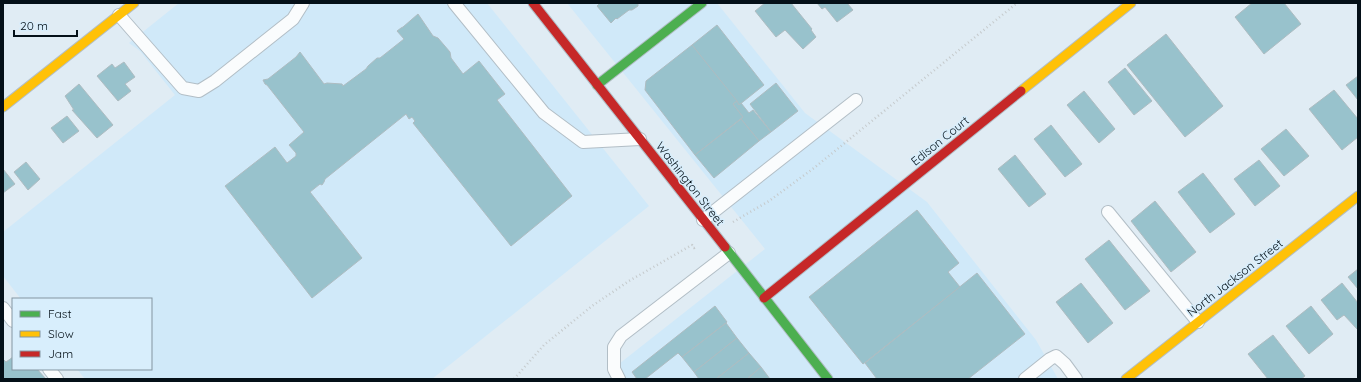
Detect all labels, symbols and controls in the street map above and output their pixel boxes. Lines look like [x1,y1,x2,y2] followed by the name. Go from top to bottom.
[14,12,77,38] scale bar
[20,18,48,33] text: 20 m
[908,113,972,169] street label: Edison Court
[653,139,728,229] street label: Washington Street
[1184,236,1286,320] street label: North Jackson Street
[12,298,152,370] legend
[48,306,72,321] text: Fast
[48,326,74,341] text: Slow
[48,346,73,361] text: Jam

